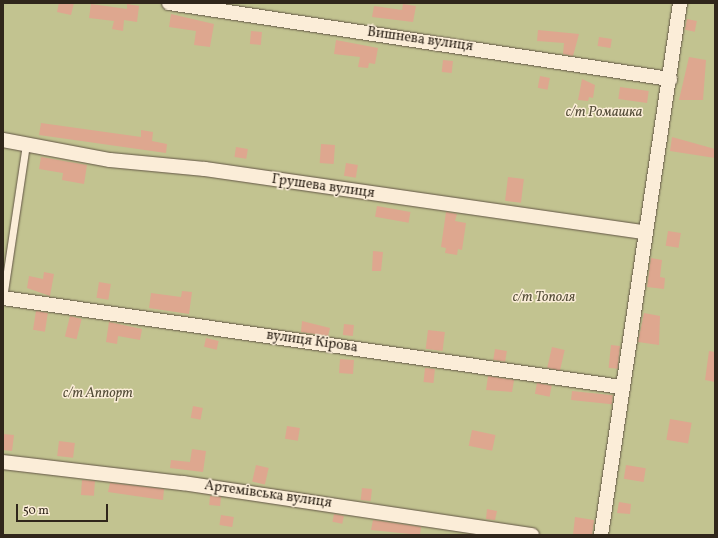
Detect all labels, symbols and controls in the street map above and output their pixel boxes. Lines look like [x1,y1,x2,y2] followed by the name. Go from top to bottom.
[366,24,474,56] street label: Вишнева вулиця
[566,105,642,121] park label: с/т Ромашка
[270,171,376,203] street label: Грушева вулиця
[513,290,575,306] park label: с/т Тополя
[265,327,359,357] street label: вулиця Кірова
[63,386,133,402] park label: с/т Аппорт
[203,478,333,512] street label: Артемівська вулиця
[18,496,110,522] scale bar
[23,503,49,519] text: 50 m

